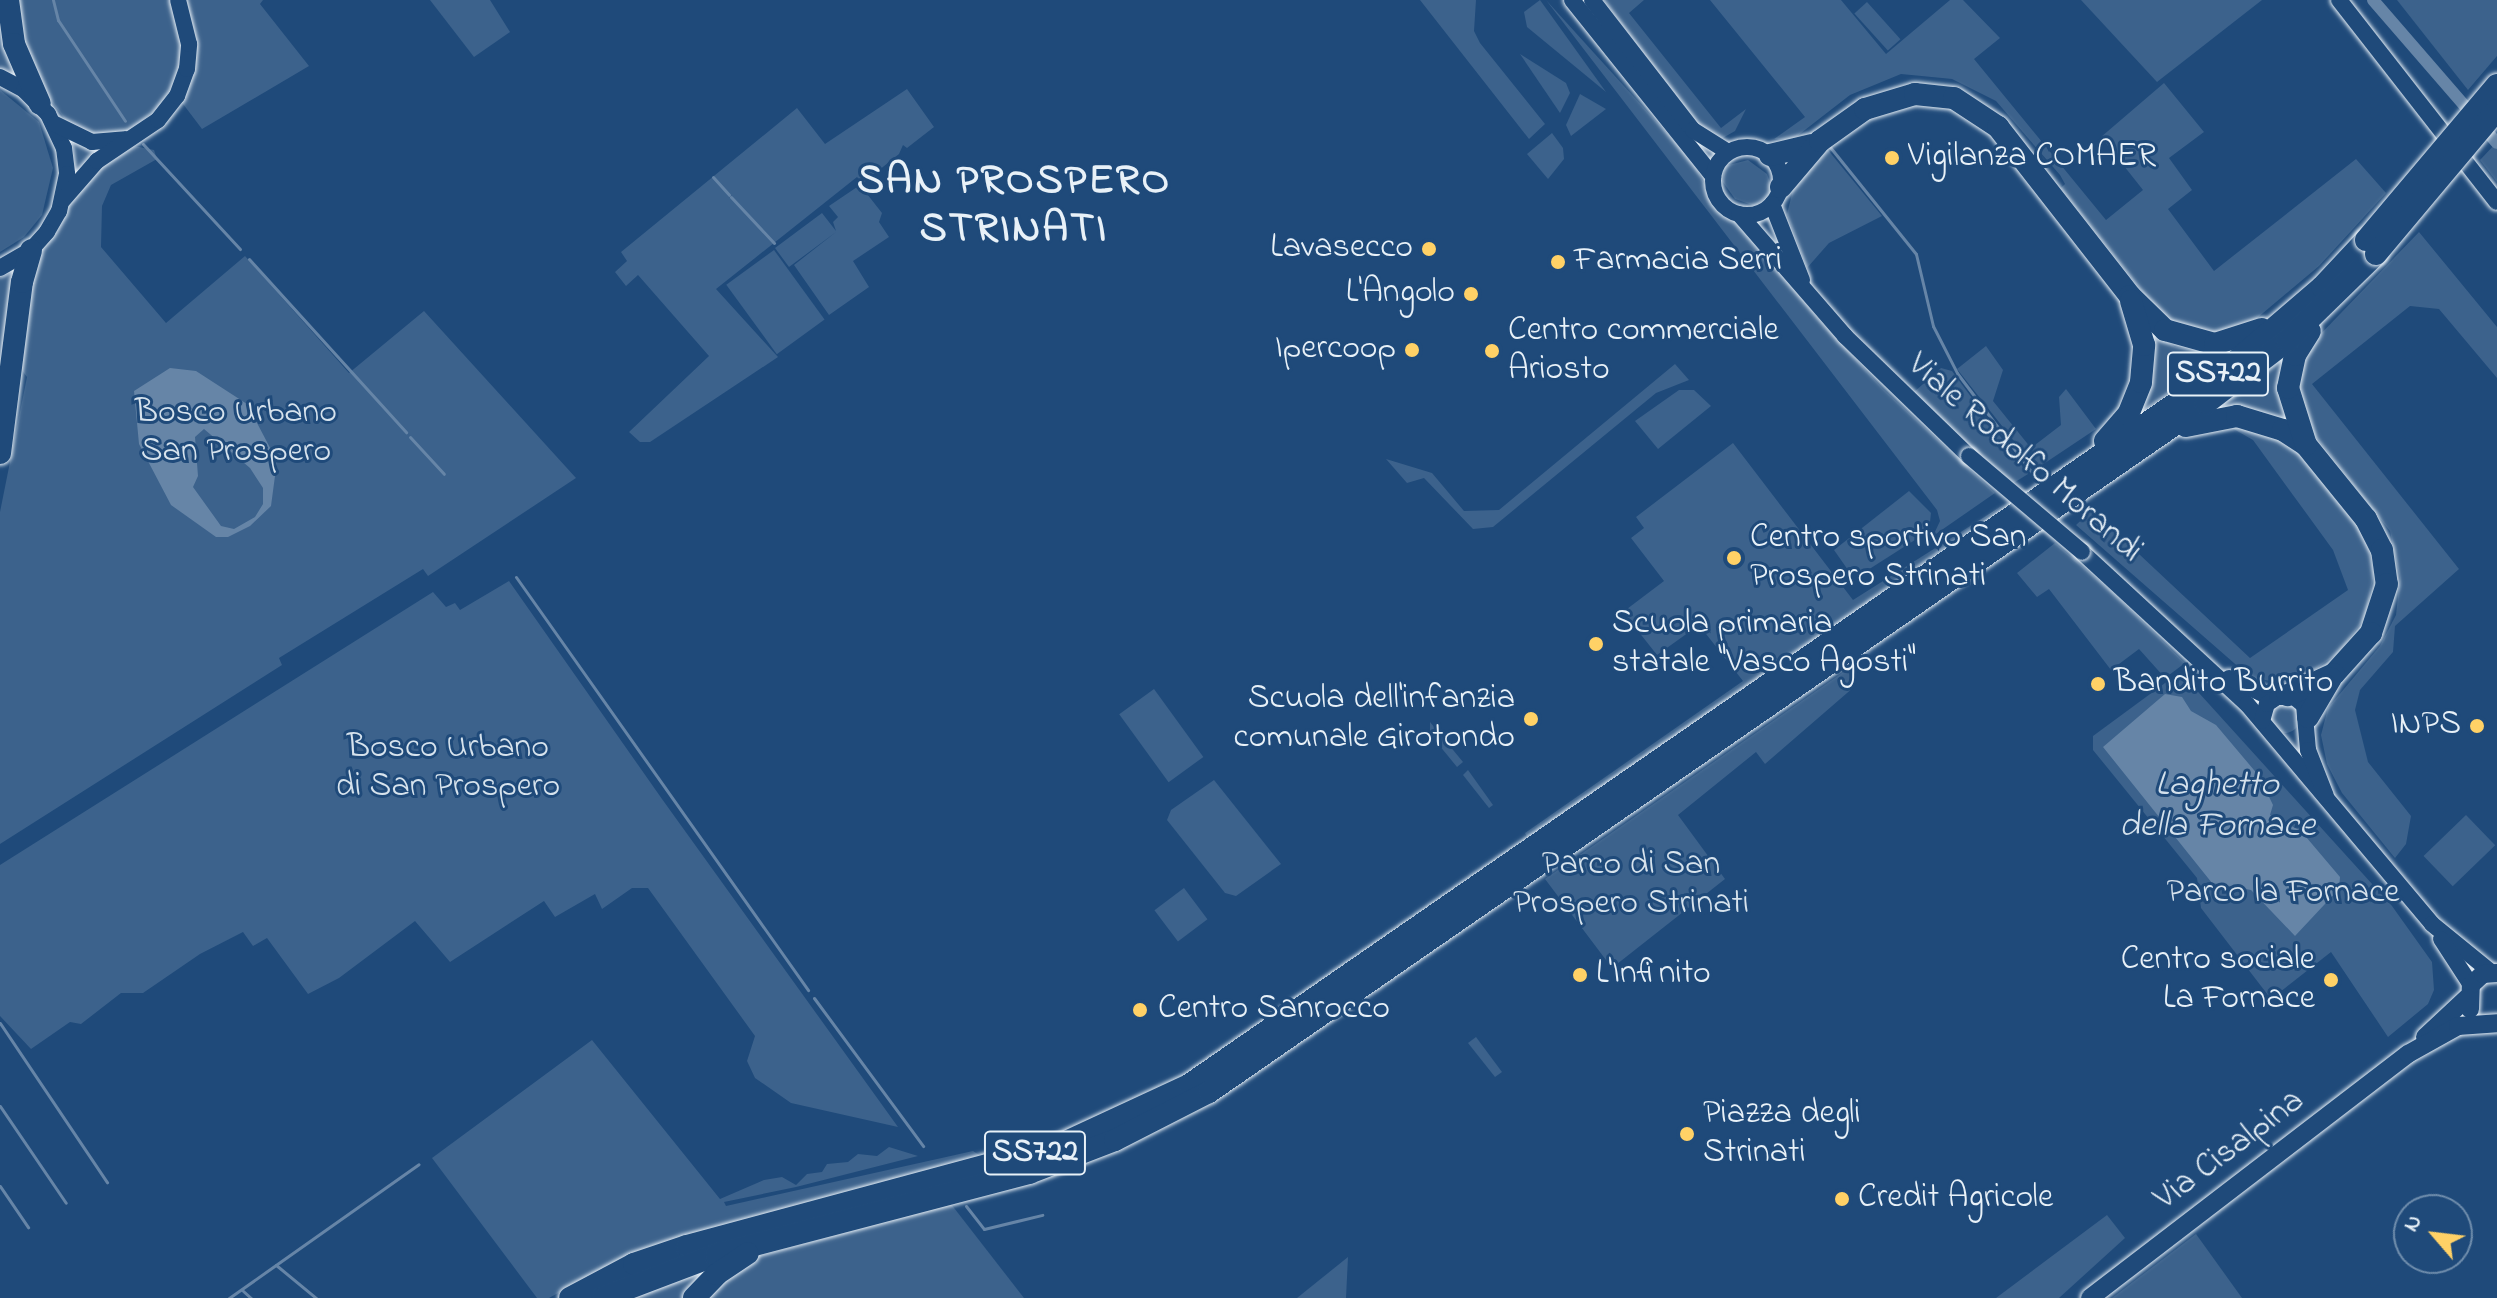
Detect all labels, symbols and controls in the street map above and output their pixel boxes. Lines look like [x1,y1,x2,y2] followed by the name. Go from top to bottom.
[1908,138,2156,178] place label: Vigilanza COMAER
[1883,149,1901,167] marker: Vigilanza COMAER
[857,157,1171,256] district label: SAN PROSPERO STRINATI
[1270,229,1413,269] place label: Lavasecco
[1420,240,1438,258] marker: Lavasecco
[1574,242,1782,282] place label: Farmacia Serri
[1549,253,1567,271] marker: Farmacia Serri
[1346,274,1455,314] place label: L'Angolo
[1462,285,1480,303] marker: L'Angolo
[1508,311,1779,390] place label: Centro commerciale Ariosto
[1275,330,1396,370] place label: Ipercoop
[1403,341,1421,359] marker: Ipercoop
[1483,342,1501,360] marker: Centro commerciale Ariosto
[1898,346,2150,572] street label: Viale Rodolfo Morandi
[2166,346,2270,402] road number: SS722
[135,393,337,472] park label: Bosco Urbano San Prospero
[1750,518,2027,598] place label: Centro sportivo San Prospero Strinati
[1725,549,1743,567] marker: Centro sportivo San Prospero Strinati
[1612,604,1916,684] place label: Scuola primaria statale "Vasco Agosti"
[1587,635,1605,653] marker: Scuola primaria statale "Vasco Agosti"
[2114,664,2333,704] place label: Bandito Burrito
[2089,675,2107,693] marker: Bandito Burrito
[1234,679,1515,758] place label: Scuola dell'infanzia comunale Girotondo
[2391,706,2461,746] place label: INPS
[1522,710,1540,728] marker: Scuola dell'infanzia comunale Girotondo
[2468,717,2486,735] marker: INPS
[336,728,560,808] park label: Bosco Urbano di San Prospero
[2119,763,2315,848] water label: Laghetto della Fornace
[1513,845,1749,924] park label: Parco di San Prospero Strinati
[2166,874,2400,914] park label: Parco la Fornace
[2121,940,2315,1020] place label: Centro sociale La Fornace
[1596,955,1711,995] place label: L'Infinito
[1571,966,1589,984] marker: L'Infinito
[2322,971,2340,989] marker: Centro sociale La Fornace
[1158,990,1390,1030] place label: Centro Sanrocco
[1129,999,1151,1021] marker: Centro Sanrocco
[2147,1082,2313,1220] street label: Via Cisalpina
[1703,1094,1861,1174] place label: Piazza degli Strinati
[983,1125,1087,1181] road number: SS722
[1678,1125,1696,1143] marker: Piazza degli Strinati
[1858,1179,2053,1219] place label: Credit Agricole
[1833,1190,1851,1208] marker: Credit Agricole
[2393,1194,2473,1274] north arrow
[2396,1210,2431,1238] text: N

